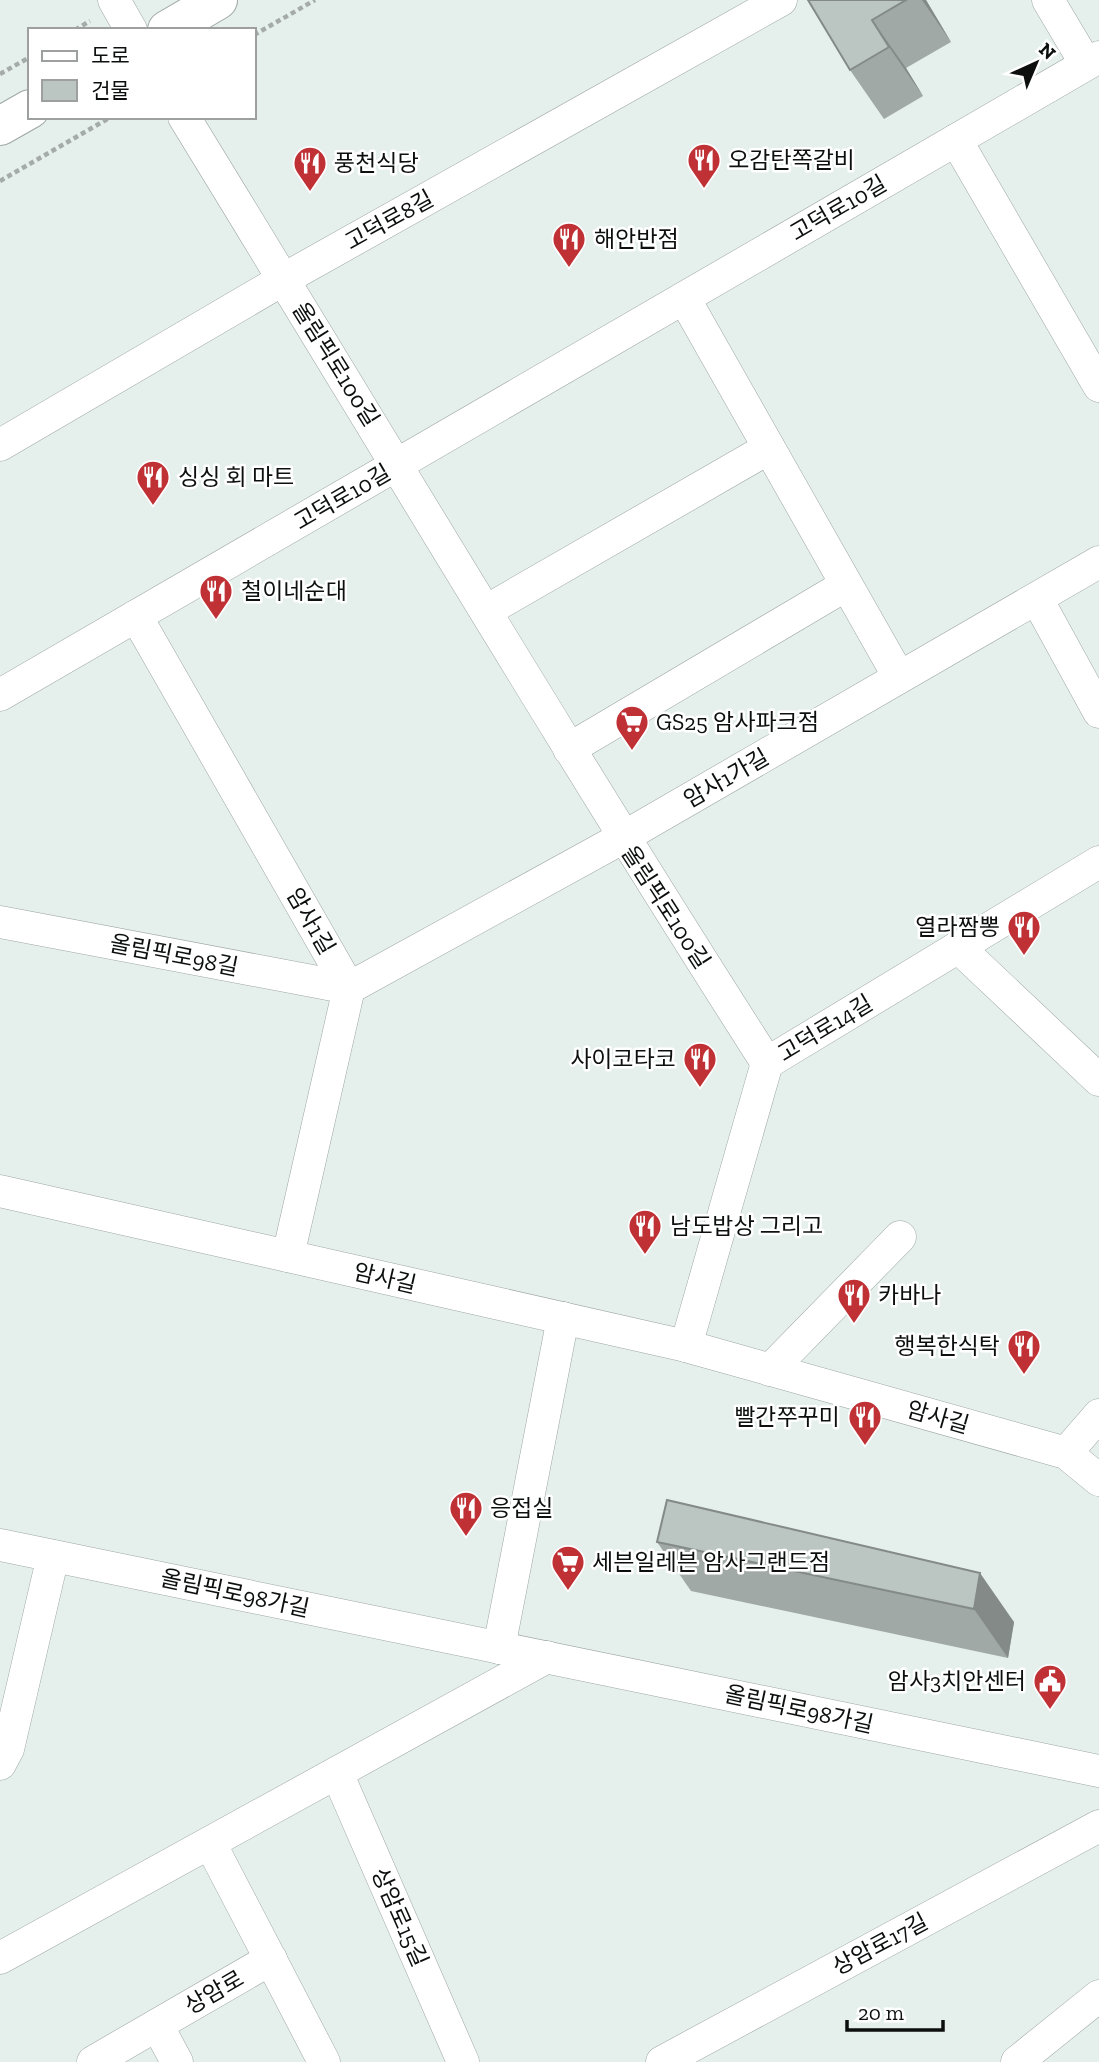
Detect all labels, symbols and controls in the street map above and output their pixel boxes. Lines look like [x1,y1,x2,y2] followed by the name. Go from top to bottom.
[28,28,256,119] legend
[1001,28,1071,98] north arrow
[1034,38,1061,64] text: N
[91,43,130,68] text: 도로
[91,78,130,103] text: 건물
[685,141,723,190] restaurant icon: 오감탄쪽갈비
[291,144,329,193] restaurant icon: 풍천식당
[728,146,855,174] place label: 오감탄쪽갈비
[334,149,419,177] place label: 풍천식당
[785,169,891,247] street label: 고덕로10길
[340,184,438,256] street label: 고덕로8길
[550,220,588,269] restaurant icon: 해안반점
[594,225,679,253] place label: 해안반점
[287,297,385,431] street label: 올림픽로100길
[134,458,172,507] restaurant icon: 싱싱 회 마트
[289,458,395,536] street label: 고덕로10길
[178,463,294,491] place label: 싱싱 회 마트
[197,572,235,621] restaurant icon: 철이네순대
[241,577,347,605] place label: 철이네순대
[613,703,651,752] supermarket icon: GS25 암사파크점
[656,708,819,736] place label: GS25 암사파크점
[679,743,773,813] street label: 암사1가길
[616,840,716,974] street label: 올림픽로100길
[281,883,341,959] street label: 암사1길
[1005,908,1043,957] restaurant icon: 열라짬뽕
[915,913,1000,941] place label: 열라짬뽕
[107,929,241,981] street label: 올림픽로98길
[772,989,878,1067] street label: 고덕로14길
[681,1040,719,1089] restaurant icon: 사이코타코
[570,1045,676,1073] place label: 사이코타코
[626,1207,664,1256] restaurant icon: 남도밥상 그리고
[670,1212,823,1240] place label: 남도밥상 그리고
[351,1257,419,1299] street label: 암사길
[835,1276,873,1325] restaurant icon: 카바나
[878,1281,941,1309] place label: 카바나
[1005,1327,1043,1376] restaurant icon: 행복한식탁
[894,1332,1000,1360] place label: 행복한식탁
[904,1395,972,1439] street label: 암사길
[846,1398,884,1447] restaurant icon: 빨간쭈꾸미
[734,1403,840,1431] place label: 빨간쭈꾸미
[447,1489,485,1538] restaurant icon: 응접실
[490,1494,553,1522] place label: 응접실
[549,1543,587,1592] supermarket icon: 세븐일레븐 암사그랜드점
[592,1548,830,1576] place label: 세븐일레븐 암사그랜드점
[158,1564,312,1622] street label: 올림픽로98가길
[1031,1662,1069,1711] public building icon: 암사3치안센터
[888,1667,1026,1695] place label: 암사3치안센터
[722,1680,876,1738] street label: 올림픽로98가길
[366,1863,434,1971] street label: 상암로15길
[828,1907,932,1981] street label: 상암로17길
[180,1964,248,2020] street label: 상암로
[847,1988,943,2032] scale bar
[858,2000,904,2025] text: 20 m

